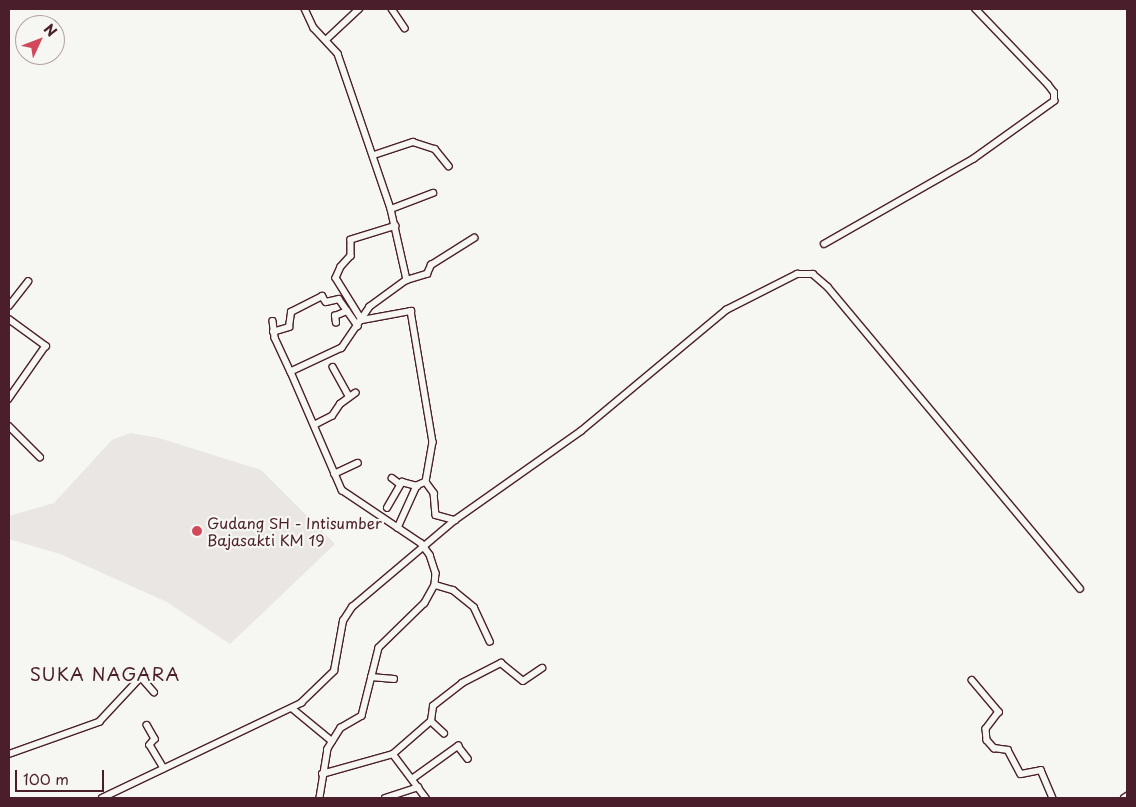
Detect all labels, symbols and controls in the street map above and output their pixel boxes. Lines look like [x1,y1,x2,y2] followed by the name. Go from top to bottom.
[15,15,65,65] north arrow
[39,19,62,41] text: N
[207,513,383,548] place label: Gudang SH - Intisumber Bajasakti KM 19
[191,525,203,537] marker: Gudang SH - Intisumber Bajasakti KM 19
[28,663,182,685] district label: SUKA NAGARA
[18,760,106,792] scale bar
[23,767,69,790] text: 100 m

